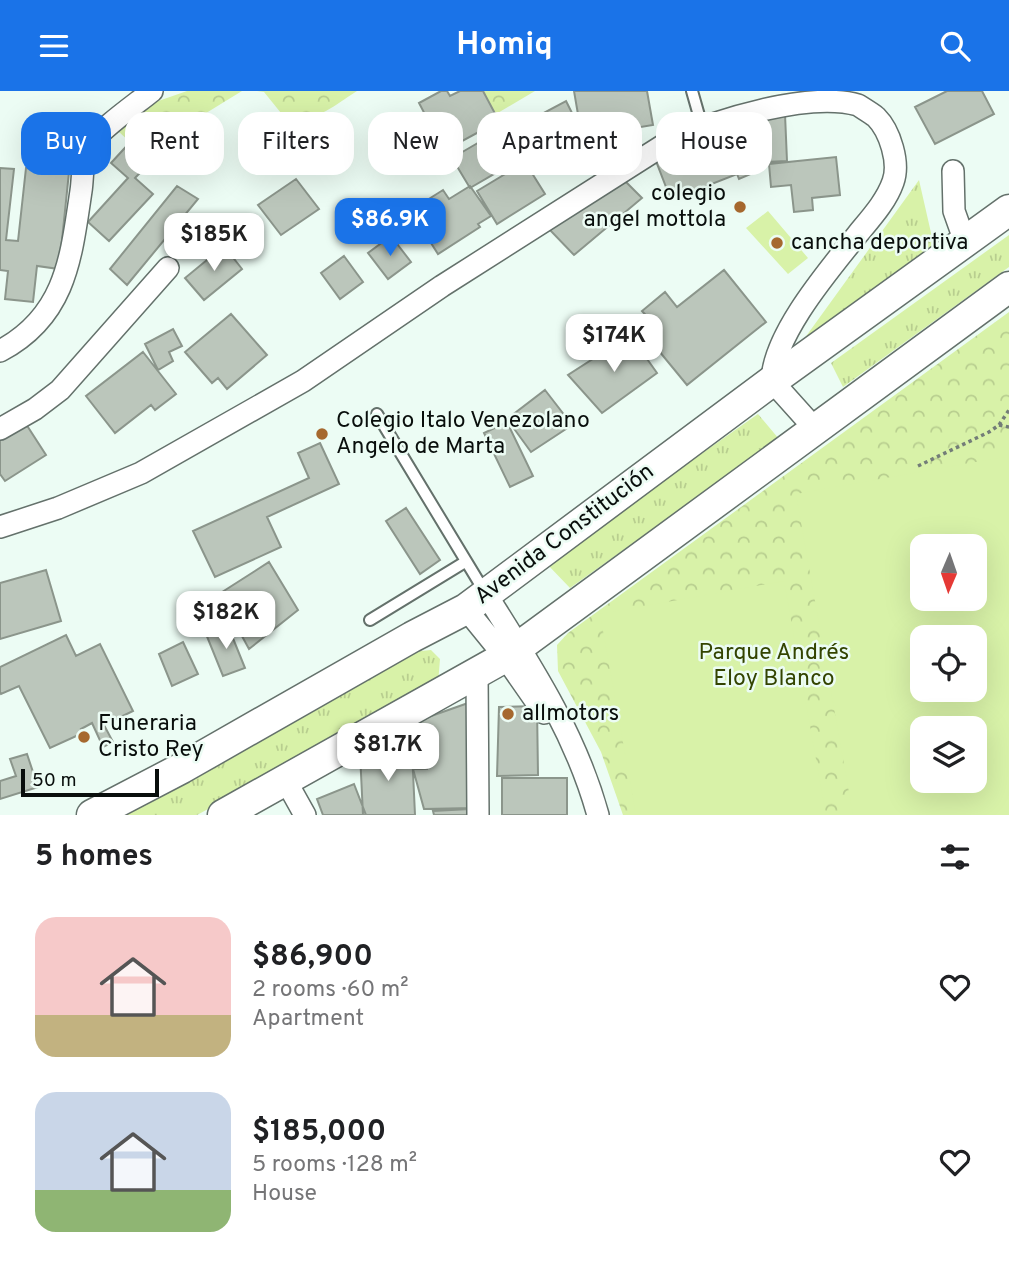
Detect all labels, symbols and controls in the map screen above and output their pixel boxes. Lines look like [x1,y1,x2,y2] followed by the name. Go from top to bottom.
[456,26,553,66] text: Homiq
[35,27,73,65] icon: menu
[936,27,974,65] icon: search
[21,112,111,175] chip: Buy
[125,112,224,175] chip: Rent
[238,112,354,175] chip: Filters
[368,112,463,175] chip: New
[477,112,642,175] chip: Apartment
[656,112,772,175] chip: House
[583,180,726,235] place label: colegio angel mottola
[333,199,447,258] pin: $86.9K
[732,199,748,215] marker: colegio angel mottola
[351,206,429,235] text: $86.9K
[165,213,263,273] pin: $185K
[180,221,248,250] text: $185K
[791,229,968,258] place label: cancha deportiva
[769,235,785,251] marker: cancha deportiva
[565,315,663,374] pin: $174K
[582,322,646,351] text: $174K
[336,407,590,462] place label: Colegio Italo Venezolano Angelo de Marta
[314,426,330,442] marker: Colegio Italo Venezolano Angelo de Marta
[469,458,661,612] street label: Avenida Constitución
[910,534,987,611] north arrow
[910,534,987,793] map controls
[177,591,275,651] pin: $182K
[192,599,260,628] text: $182K
[910,625,987,702] button: locate
[699,639,849,694] park label: Parque Andrés Eloy Blanco
[522,700,619,729] place label: allmotors
[500,706,516,722] marker: allmotors
[98,710,204,765] place label: Funeraria Cristo Rey
[910,716,987,793] button: layers
[331,723,445,783] pin: $81.7K
[76,729,92,745] marker: Funeraria Cristo Rey
[353,731,423,760] text: $81.7K
[21,766,159,798] scale bar
[32,769,77,793] text: 50 m
[936,838,974,876] icon: filters
[35,839,153,876] text: 5 homes
[252,939,373,976] text: $86,900
[91,945,175,1029] icon: home
[936,968,974,1006] icon: heart
[252,976,409,1005] text: 2 rooms · 60 m²
[252,1005,364,1034] text: Apartment
[252,1114,386,1151] text: $185,000
[91,1120,175,1204] icon: home
[936,1143,974,1181] icon: heart
[252,1151,417,1180] text: 5 rooms · 128 m²
[252,1180,317,1209] text: House

